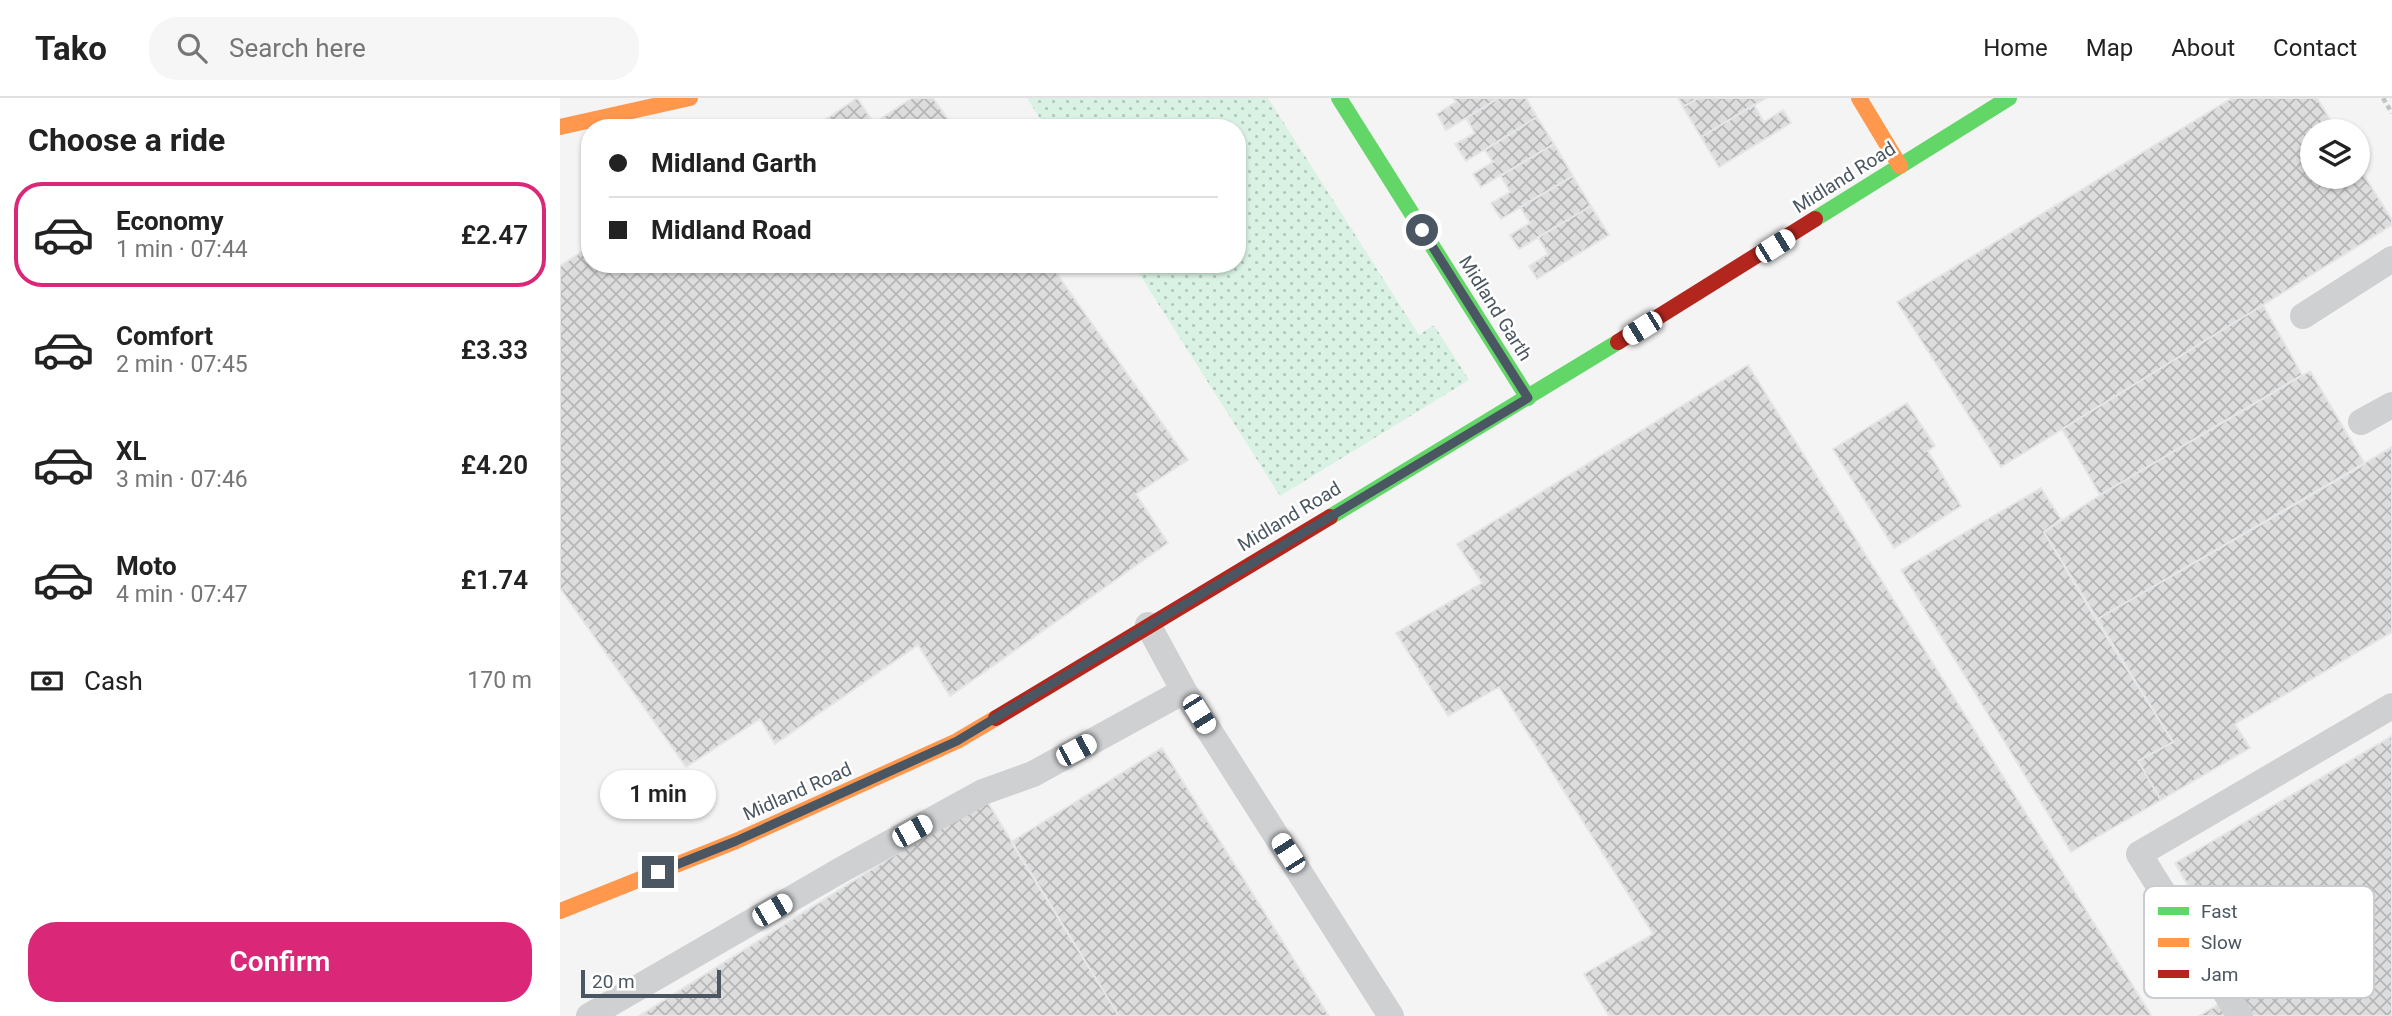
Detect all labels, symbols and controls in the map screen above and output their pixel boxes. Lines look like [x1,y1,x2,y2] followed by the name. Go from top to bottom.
[149,17,639,80] search box
[35,29,107,68] text: Tako
[173,29,211,67] icon: search
[229,33,366,63] text: Search here
[1983,34,2048,62] text: Home
[2086,34,2133,62] text: Map
[2171,34,2235,62] text: About
[2273,34,2357,62] text: Contact
[2300,119,2370,189] map controls
[2300,119,2370,189] button: layers
[28,121,225,159] text: Choose a ride
[1789,137,1900,218] street label: Midland Road
[651,148,817,178] text: Midland Garth
[32,203,95,266] icon: car
[116,206,223,236] text: Economy
[1406,214,1438,246] route start
[651,215,812,245] text: Midland Road
[461,220,528,250] text: £2.47
[1752,226,1799,266] car
[116,236,248,263] text: 1 min · 07:44
[1454,251,1537,365] street label: Midland Garth
[1619,308,1666,348] car
[32,318,95,381] icon: car
[116,321,213,351] text: Comfort
[461,335,528,365] text: £3.33
[116,351,248,378] text: 2 min · 07:45
[32,433,95,496] icon: car
[116,436,147,466] text: XL
[461,450,528,480] text: £4.20
[116,466,248,493] text: 3 min · 07:46
[1233,477,1345,556] street label: Midland Road
[32,548,95,611] icon: car
[116,551,177,581] text: Moto
[461,565,528,595] text: £1.74
[116,581,248,608] text: 4 min · 07:47
[28,662,66,700] icon: cash
[84,666,143,696] text: Cash
[467,667,532,694] text: 170 m
[1179,691,1220,737] car
[1053,731,1100,769] car
[739,757,855,826] street label: Midland Road
[600,770,716,820] callout: 1 min
[629,781,687,808] text: 1 min
[889,812,936,850] car
[1268,830,1309,876] car
[642,856,674,888] route end
[2144,886,2374,998] legend
[749,890,796,930] car
[2201,900,2238,923] text: Fast
[28,922,532,1002] button: Confirm
[2201,931,2242,954] text: Slow
[2201,963,2238,986] text: Jam
[581,967,721,999] scale bar
[592,970,635,993] text: 20 m

